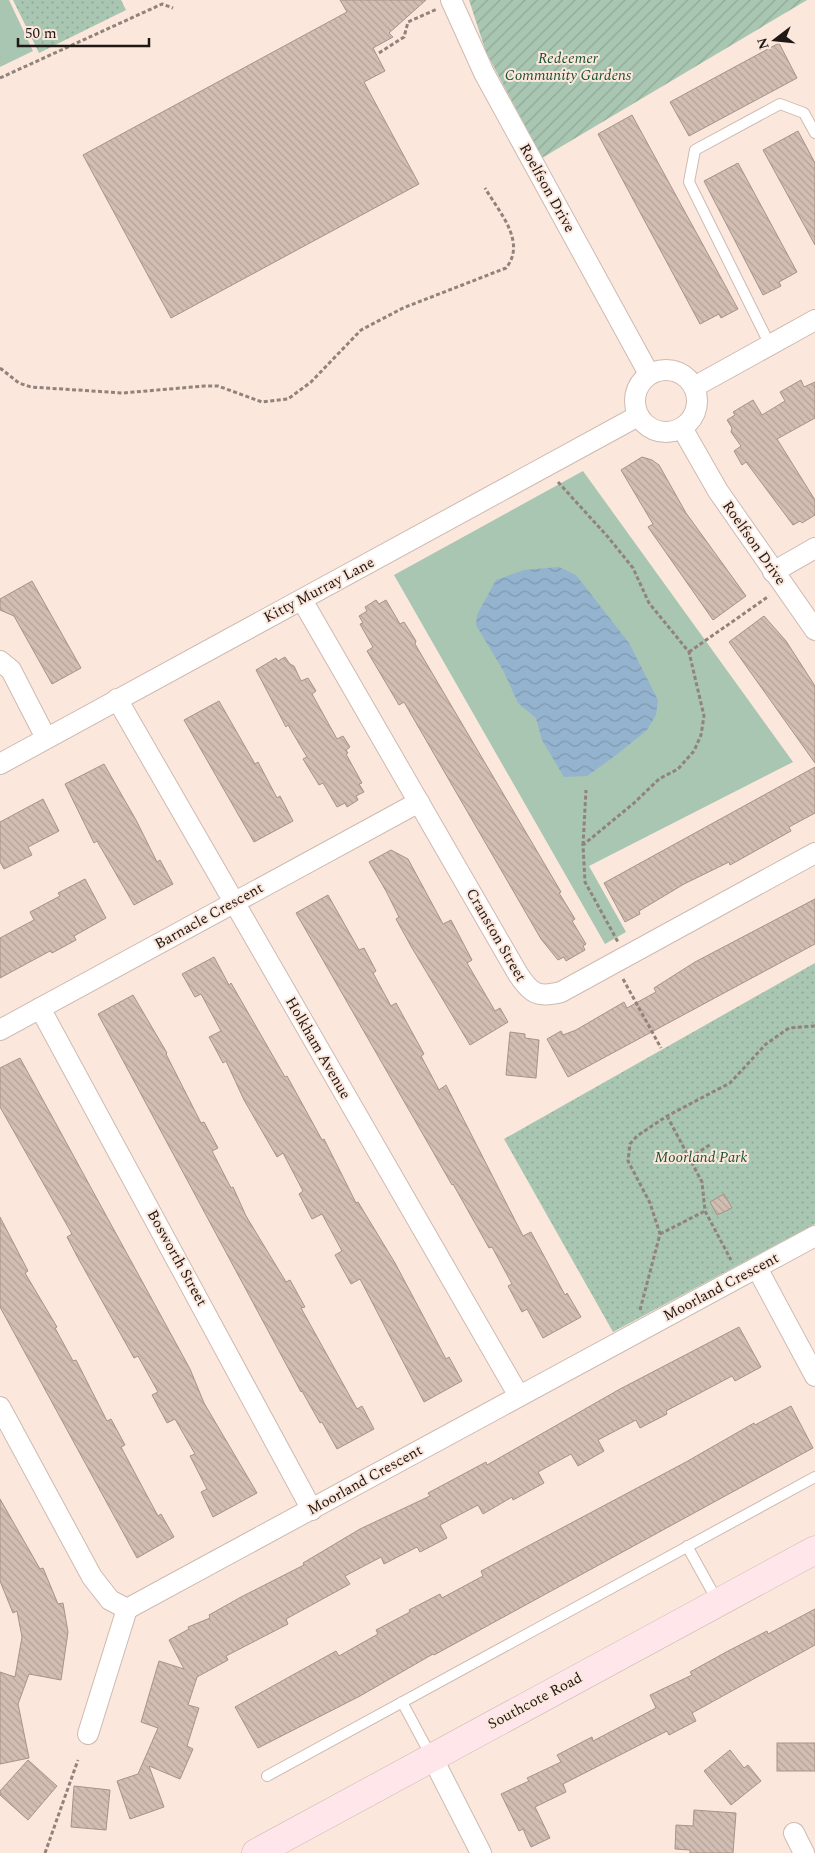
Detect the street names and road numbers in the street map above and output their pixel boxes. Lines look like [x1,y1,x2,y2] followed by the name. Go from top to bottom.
[513,139,581,237] street label: Roelfson Drive
[716,496,792,590] street label: Roelfson Drive
[259,551,379,629] street label: Kitty Murray Lane
[151,877,267,955] street label: Barnacle Crescent
[460,884,532,986] street label: Cranston Street
[279,992,357,1104] street label: Holkham Avenue
[141,1206,213,1310] street label: Bosworth Street
[659,1247,783,1327] street label: Moorland Crescent
[303,1439,427,1521] street label: Moorland Crescent
[484,1666,586,1736] street label: Southcote Road

